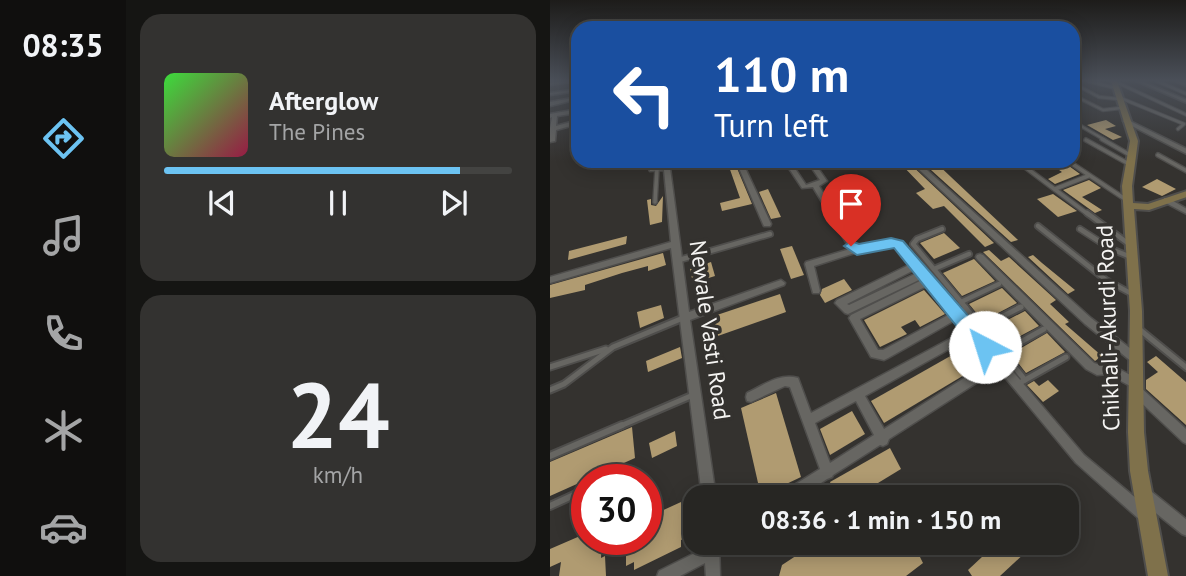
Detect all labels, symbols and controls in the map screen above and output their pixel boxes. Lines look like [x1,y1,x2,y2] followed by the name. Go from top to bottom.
[22,24,104,66] text: 08:35
[714,42,849,106] text: 110 m
[599,49,690,140] icon: left
[269,84,378,117] text: Afterglow
[714,104,829,146] text: Turn left
[39,114,88,163] icon: directions
[269,117,365,146] text: The Pines
[821,174,881,246] pin
[203,184,241,222] icon: previous
[319,184,357,222] icon: pause
[435,184,473,222] icon: next
[832,185,870,223] icon: arrive
[39,211,88,260] icon: music
[1089,225,1126,432] street label: Chikhali-Akurdi Road
[684,238,737,422] street label: Newale Vasti Road
[39,309,88,358] icon: phone
[948,310,1022,384] position arrow
[286,355,390,473] text: 24
[39,406,88,455] icon: climate
[313,460,363,489] text: km/h
[571,464,662,555] speed limit sign: 30
[39,503,88,552] icon: car
[761,503,1001,536] text: 08:36 · 1 min · 150 m

